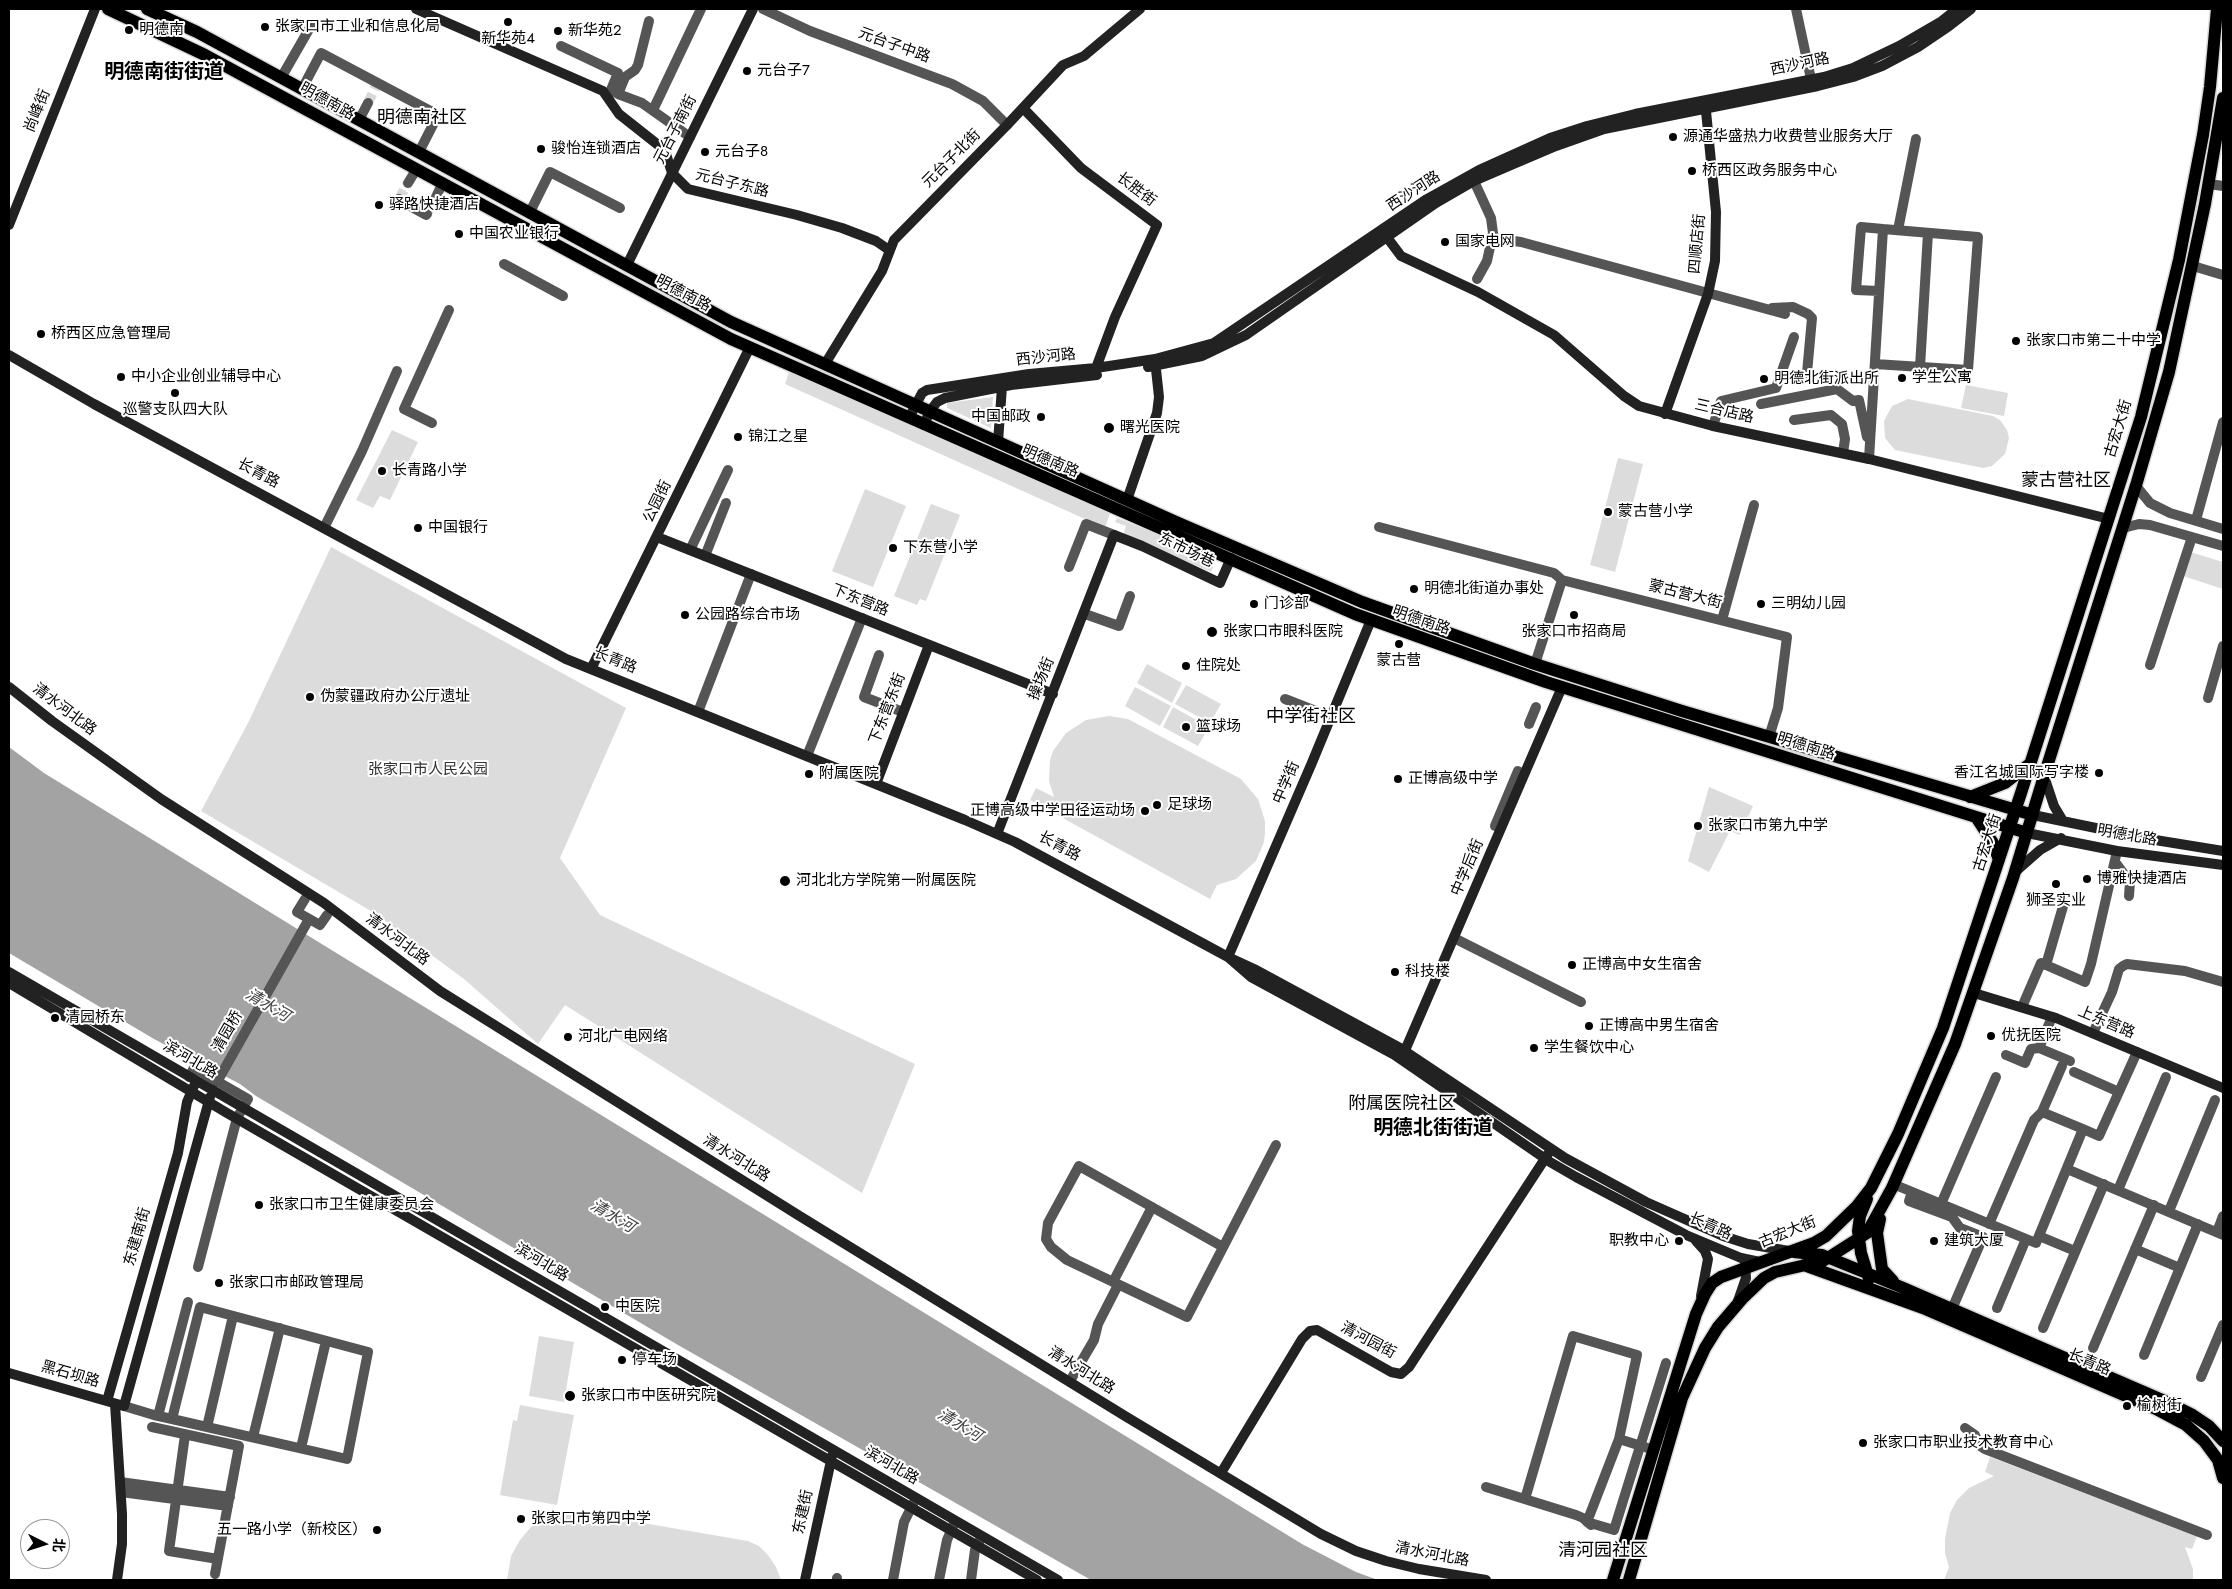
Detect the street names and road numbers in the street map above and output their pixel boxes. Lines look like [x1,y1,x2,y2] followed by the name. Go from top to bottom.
[856,25,932,67] street label: 元台子中路
[1769,50,1831,80] street label: 西沙河路
[296,80,358,124] street label: 明德南路
[21,87,55,135] street label: 尚峰街
[651,93,701,167] street label: 元台子南街
[919,126,985,192] street label: 元台子北街
[693,166,771,202] street label: 元台子东路
[1384,168,1444,216] street label: 西沙河路
[1113,169,1159,211] street label: 长胜街
[1686,213,1710,275] street label: 四顺店街
[652,272,714,316] street label: 明德南路
[1015,346,1077,370] street label: 西沙河路
[1693,396,1755,428] street label: 三合店路
[2102,398,2136,460] street label: 古宏大街
[1019,442,1081,482] street label: 明德南路
[234,455,282,493] street label: 长青路
[640,478,676,526] street label: 公园街
[1155,530,1217,572] street label: 东市场巷
[1646,577,1724,613] street label: 蒙古营大街
[829,581,891,621] street label: 下东营路
[1390,603,1452,639] street label: 明德南路
[591,644,639,678] street label: 长青路
[1025,655,1059,703] street label: 操场街
[866,671,910,747] street label: 下东营东街
[29,680,99,740] street label: 清水河北路
[1775,730,1837,764] street label: 明德南路
[1270,759,1304,807] street label: 中学街
[1970,812,2006,874] street label: 古宏大街
[2096,822,2158,850] street label: 明德北路
[1035,828,1083,866] street label: 长青路
[1448,837,1488,899] street label: 中学后街
[362,910,432,970] street label: 清水河北路
[2075,1003,2137,1043] street label: 上东营路
[209,1008,247,1056] street label: 清园桥
[160,1037,220,1083] street label: 滨河北路
[699,1131,773,1187] street label: 清水河北路
[121,1206,155,1268] street label: 东建南街
[1686,1210,1734,1244] street label: 长青路
[1757,1213,1819,1253] street label: 古宏大街
[511,1240,571,1286] street label: 滨河北路
[1337,1319,1399,1363] street label: 清河园街
[1044,1343,1118,1399] street label: 清水河北路
[2065,1346,2113,1380] street label: 长青路
[39,1358,101,1392] street label: 黑石坝路
[861,1443,921,1489] street label: 滨河北路
[791,1488,817,1536] street label: 东建街
[1393,1539,1471,1571] street label: 清水河北路

